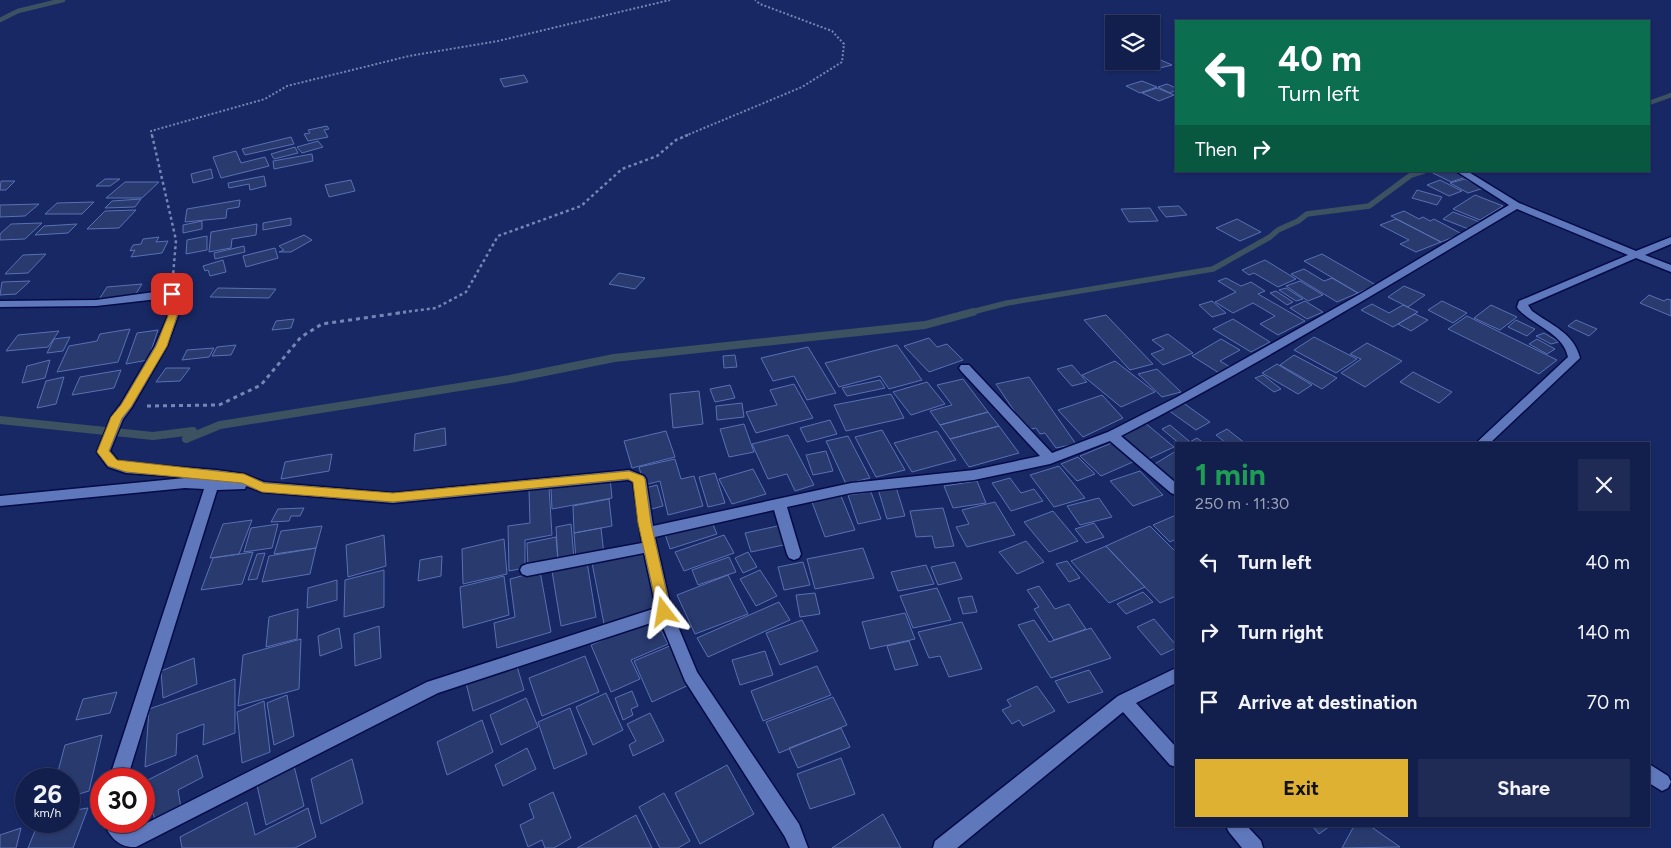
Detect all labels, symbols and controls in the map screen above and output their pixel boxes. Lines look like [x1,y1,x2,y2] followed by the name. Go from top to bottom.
[1105,15,1160,70] map controls
[1105,15,1160,70] button: layers
[1278,38,1362,80] text: 40 m
[1195,40,1260,105] icon: left
[1278,80,1360,107] text: Turn left
[1247,135,1275,163] icon: right
[1195,138,1237,161] text: Then
[151,273,193,315] pin
[158,280,186,308] icon: arrive
[1195,456,1266,493] text: 1 min
[1578,459,1630,511] button: close
[1195,494,1289,513] text: 250 m · 11:30
[1195,548,1223,576] icon: left
[1238,551,1312,574] text: Turn left
[1585,551,1630,574] text: 40 m
[637,585,689,637] position arrow
[1195,618,1223,646] icon: right
[1238,621,1324,644] text: Turn right
[1577,621,1630,644] text: 140 m
[1195,688,1223,716] icon: arrive
[1238,691,1417,714] text: Arrive at destination
[1587,691,1630,714] text: 70 m
[1195,759,1408,817] button: Exit
[1418,759,1630,817] button: Share
[90,768,155,833] speed limit sign: 30
[33,779,62,809] text: 26
[34,806,61,820] text: km/h

